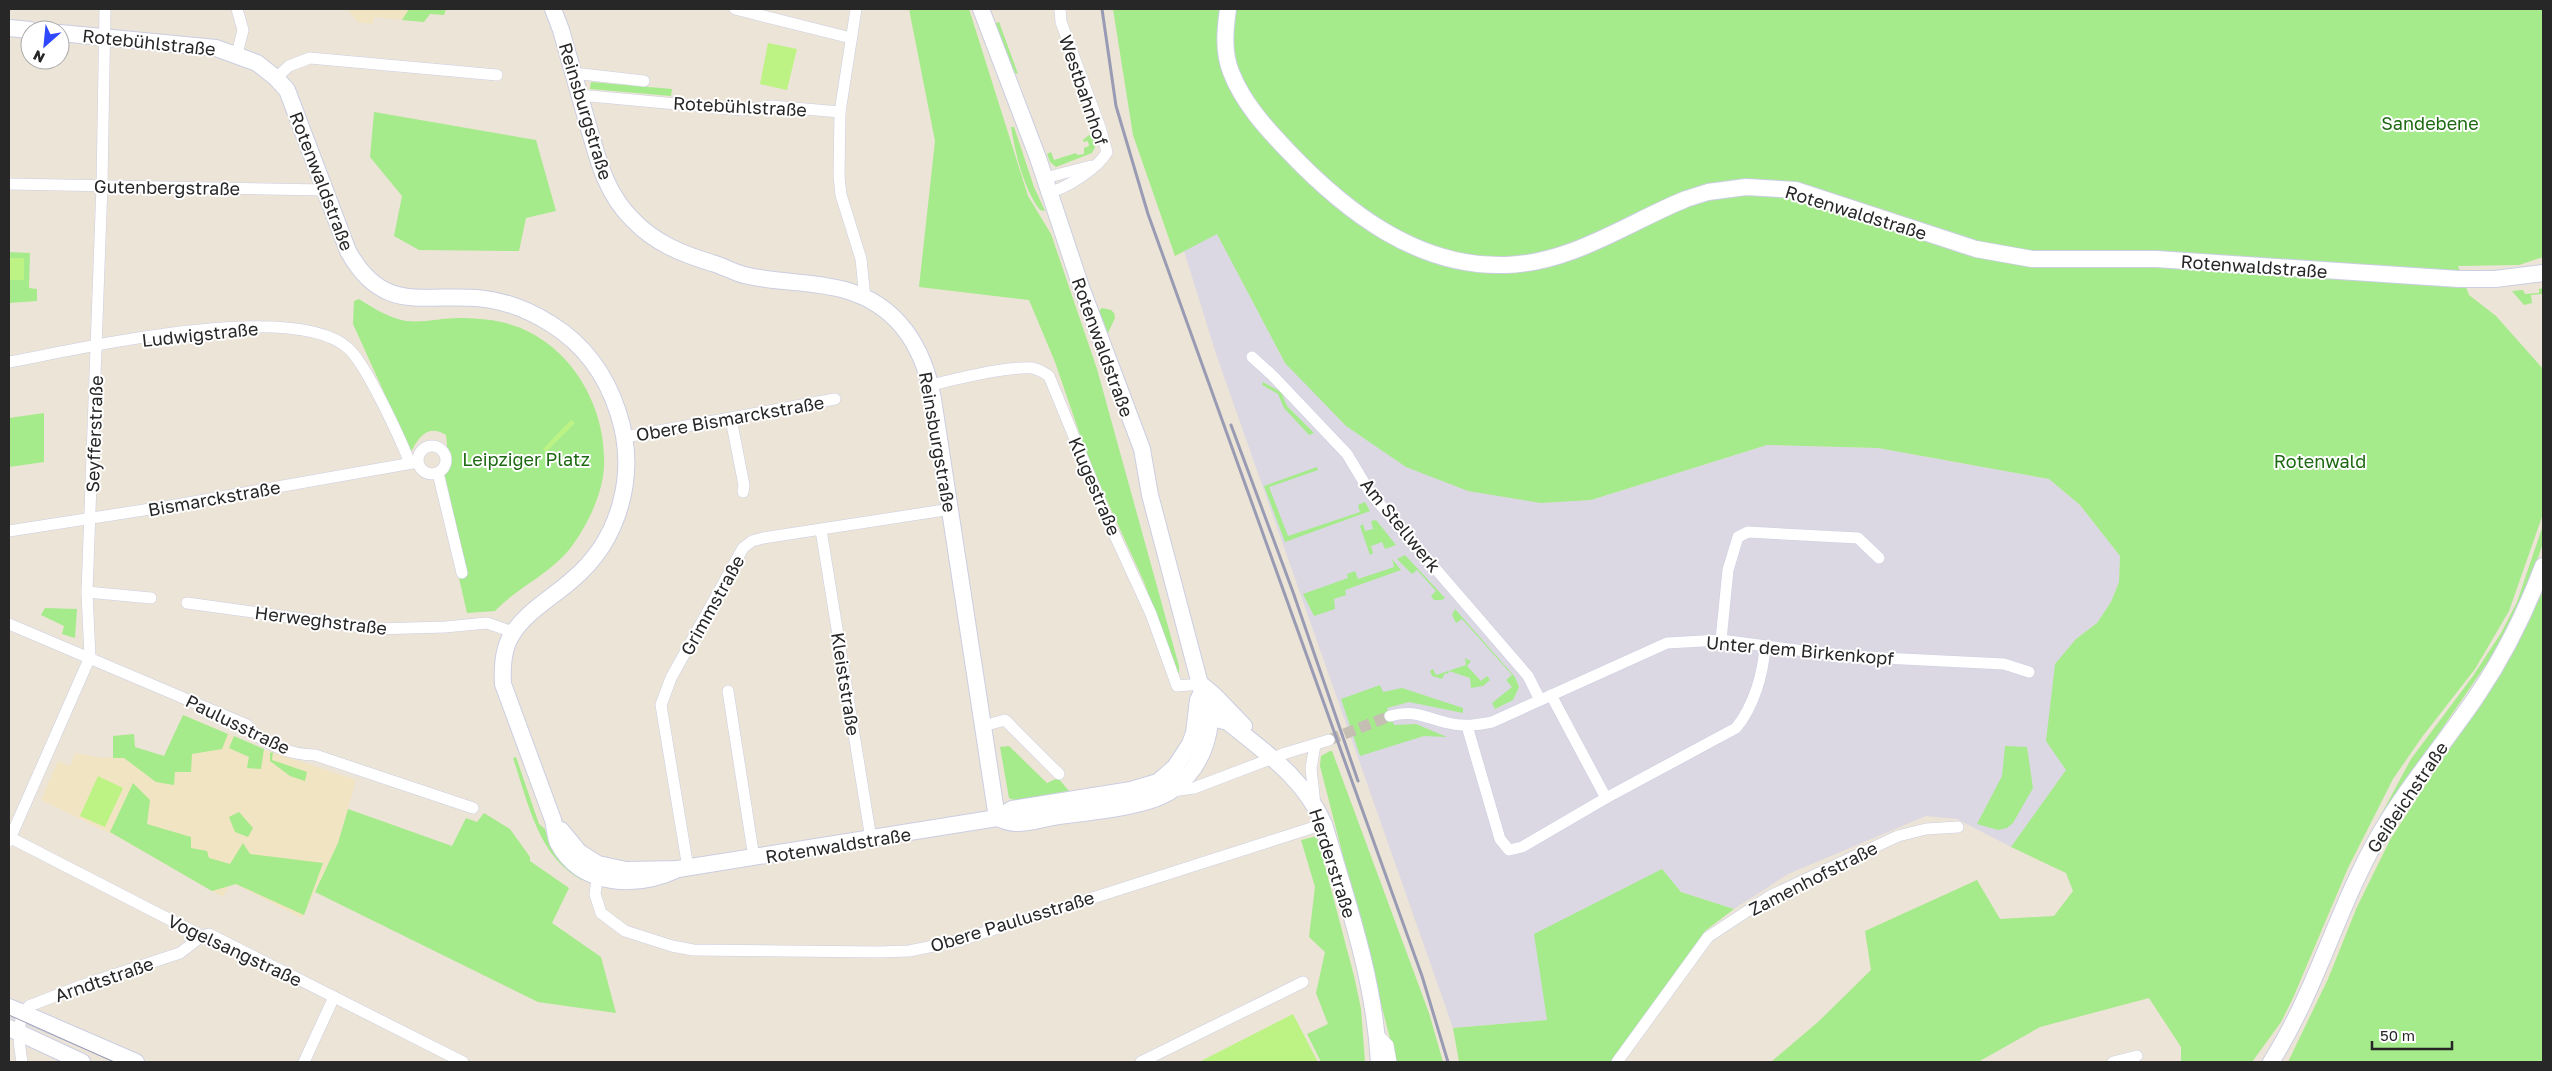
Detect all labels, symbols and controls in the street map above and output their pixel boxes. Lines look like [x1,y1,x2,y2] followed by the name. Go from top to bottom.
[20,20,70,70] north arrow
[81,24,217,60] street label: Rotebühlstraße
[1055,32,1113,149] street label: Westbahnhof
[555,40,617,182] street label: Reinsburgstraße
[30,47,47,67] text: N
[673,92,807,120] street label: Rotebühlstraße
[285,108,359,254] street label: Rotenwaldstraße
[2381,112,2479,134] park label: Sandebene
[94,175,240,199] street label: Gutenbergstraße
[1782,180,1930,244] street label: Rotenwaldstraße
[2180,250,2328,282] street label: Rotenwaldstraße
[1068,274,1138,420] street label: Rotenwaldstraße
[141,317,259,351] street label: Ludwigstraße
[915,370,961,514] street label: Reinsburgstraße
[81,375,107,493] street label: Seyfferstraße
[634,391,826,445] street label: Obere Bismarckstraße
[1064,433,1126,539] street label: Klugestraße
[462,448,590,470] park label: Leipziger Platz
[2274,450,2366,472] park label: Rotenwald
[1356,474,1446,576] street label: Am Stellwerk
[146,476,282,520] street label: Bismarckstraße
[675,551,749,659] street label: Grimmstraße
[254,601,388,639] street label: Herweghstraße
[827,631,865,737] street label: Kleiststraße
[1705,631,1895,669] street label: Unter dem Birkenkopf
[182,689,294,759] street label: Paulusstraße
[2362,737,2452,857] street label: Geißeichstraße
[1305,805,1361,921] street label: Herderstraße
[764,823,912,867] street label: Rotenwaldstraße
[1745,836,1881,920] street label: Zamenhofstraße
[927,886,1097,956] street label: Obere Paulusstraße
[164,909,306,991] street label: Vogelsangstraße
[52,952,156,1006] street label: Arndtstraße
[2372,1018,2452,1050] scale bar
[2380,1026,2415,1044] text: 50 m

